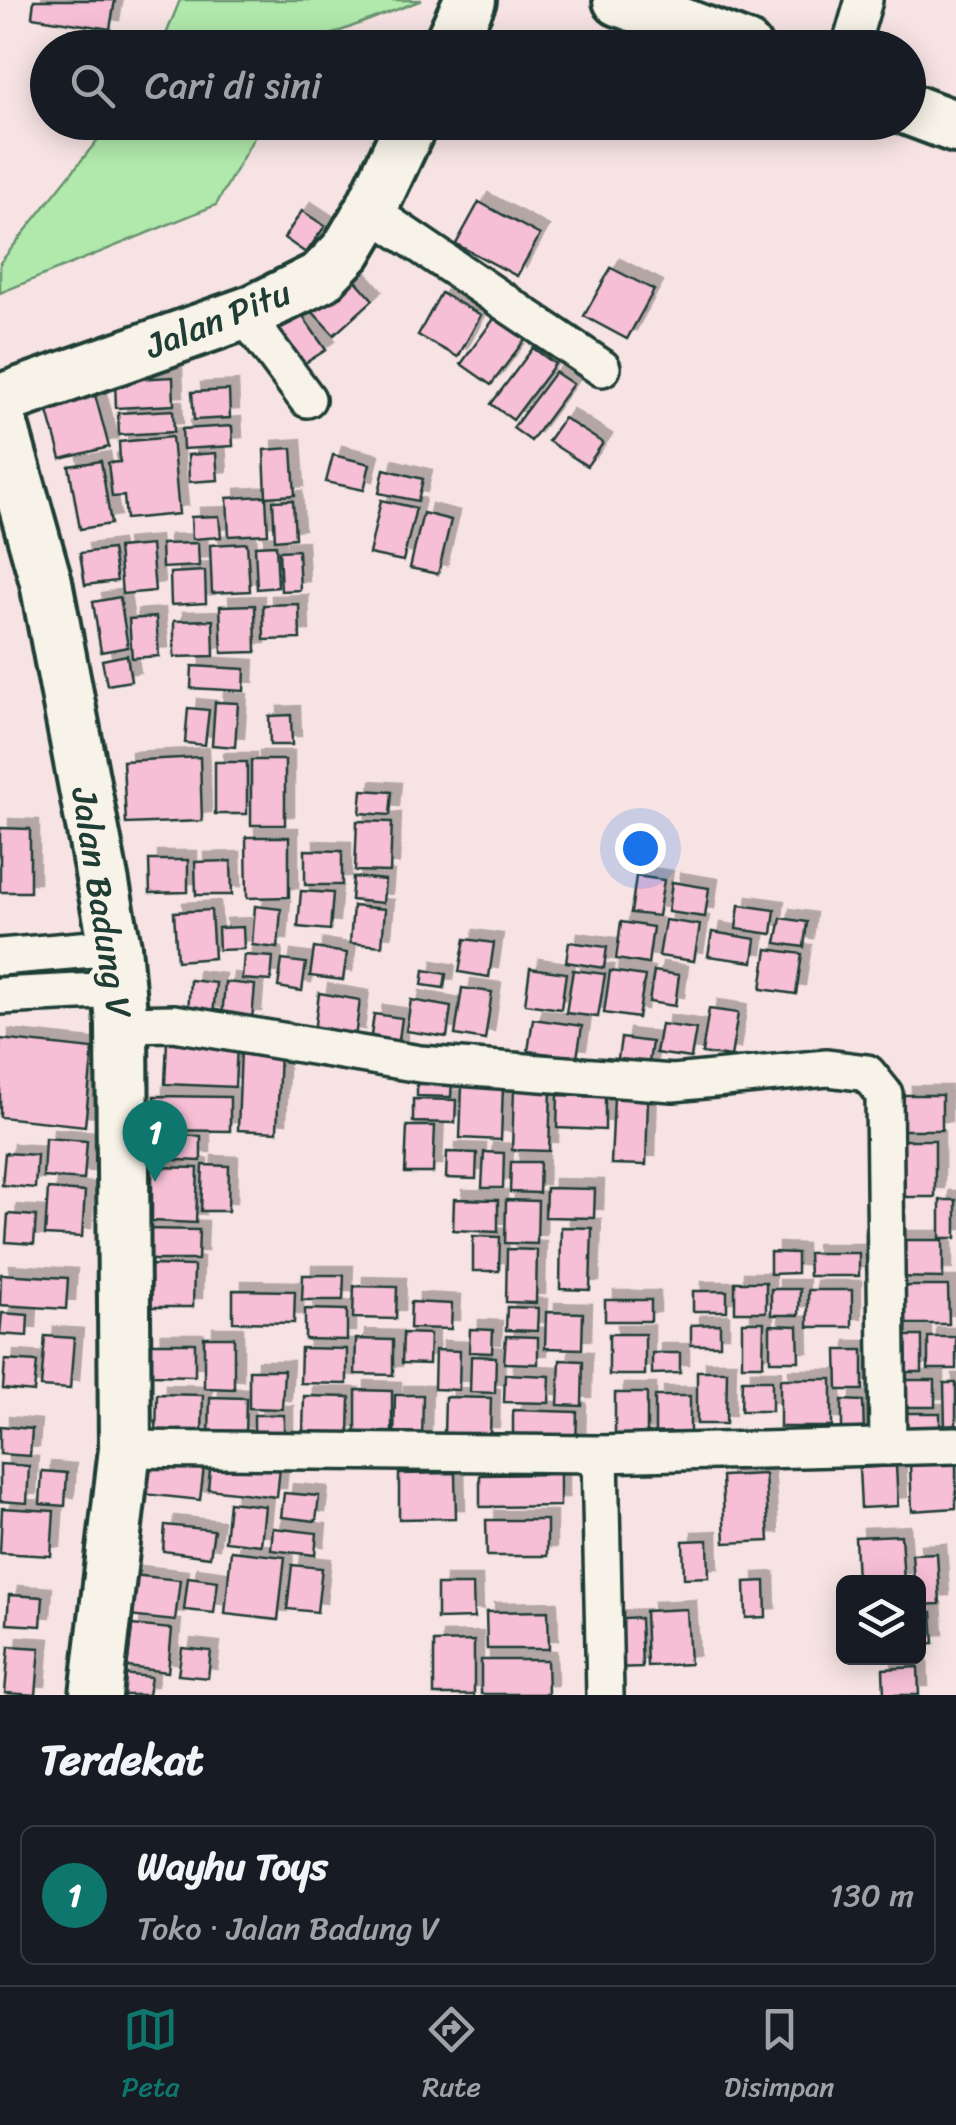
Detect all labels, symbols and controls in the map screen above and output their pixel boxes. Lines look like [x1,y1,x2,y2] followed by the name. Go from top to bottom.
[30,30,926,140] search box
[145,52,321,119] text: Cari di sini
[65,58,120,113] icon: search
[135,262,301,377] street label: Jalan Pitu
[53,782,151,1023] street label: Jalan Badung V
[615,823,666,874] your location
[122,1100,188,1182] pin: 1
[836,1575,926,1665] map controls
[836,1575,926,1665] button: layers
[40,1723,204,1797] text: Terdekat
[137,1833,328,1900] text: Wayhu Toys
[68,1867,81,1924] text: 1
[830,1867,914,1924] text: 130 m
[137,1900,440,1957] text: Toko · Jalan Badung V
[122,2002,179,2111] tab: Peta
[422,2002,481,2111] tab: Rute
[724,2002,834,2111] tab: Disimpan

